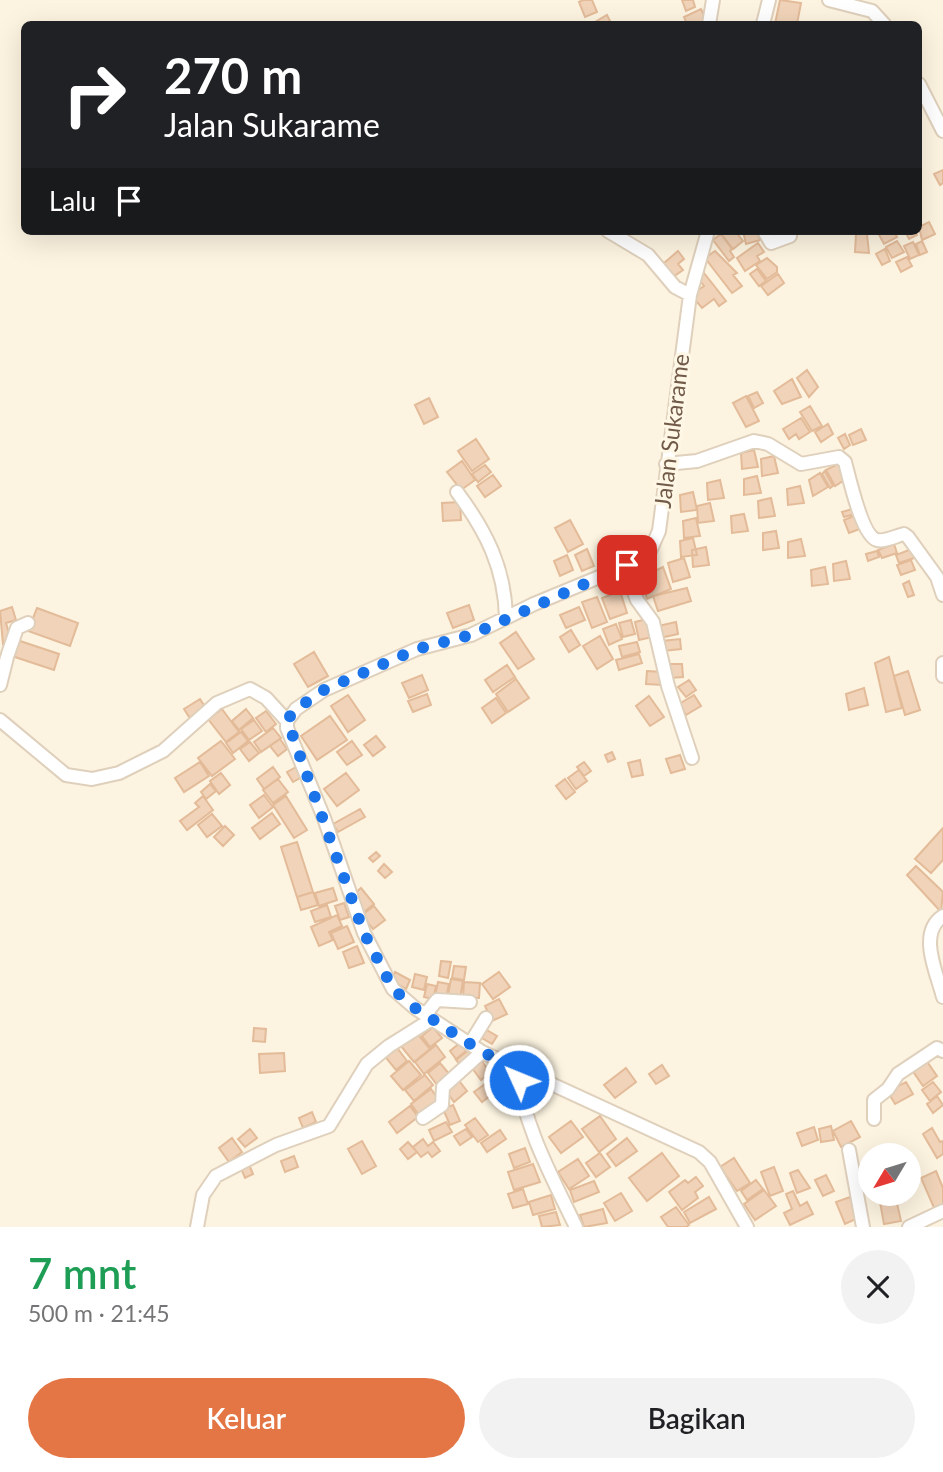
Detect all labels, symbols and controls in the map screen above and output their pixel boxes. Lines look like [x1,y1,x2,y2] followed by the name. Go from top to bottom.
[164,46,302,104] text: 270 m
[49,49,140,140] icon: right
[164,105,380,144] text: Jalan Sukarame
[110,182,148,220] icon: arrive
[49,185,96,217] text: Lalu
[648,352,694,510] street label: Jalan Sukarame
[597,535,657,595] pin
[608,546,646,584] icon: arrive
[482,1043,556,1117] position arrow
[858,1143,920,1206] north arrow
[858,1143,921,1206] map controls
[28,1248,136,1298] text: 7 mnt
[841,1250,915,1324] button: close
[28,1299,170,1327] text: 500 m · 21:45
[28,1378,465,1458] button: Keluar
[479,1378,915,1458] button: Bagikan

